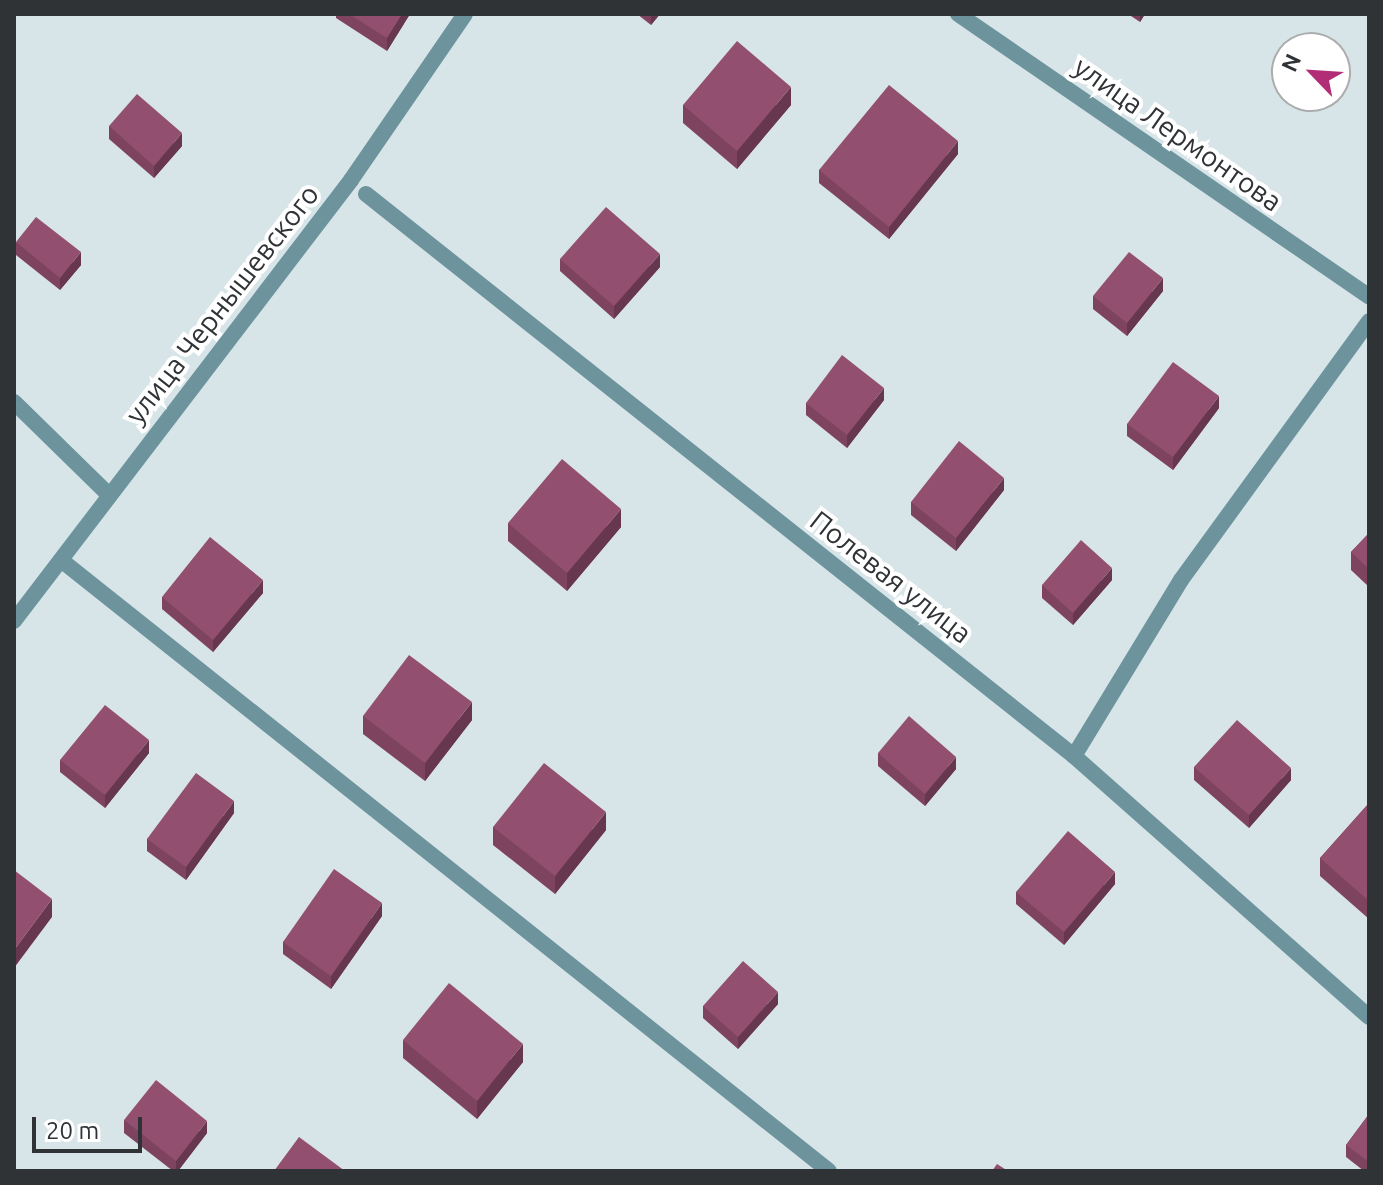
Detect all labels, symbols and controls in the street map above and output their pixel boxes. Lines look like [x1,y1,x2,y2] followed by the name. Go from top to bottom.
[1271,32,1351,112] north arrow
[1068,50,1288,218] street label: улица Лермонтова
[1276,50,1305,75] text: N
[118,178,326,430] street label: улица Чернышевского
[804,504,978,650] street label: Полевая улица
[36,1101,146,1151] scale bar
[46,1117,99,1144] text: 20 m

